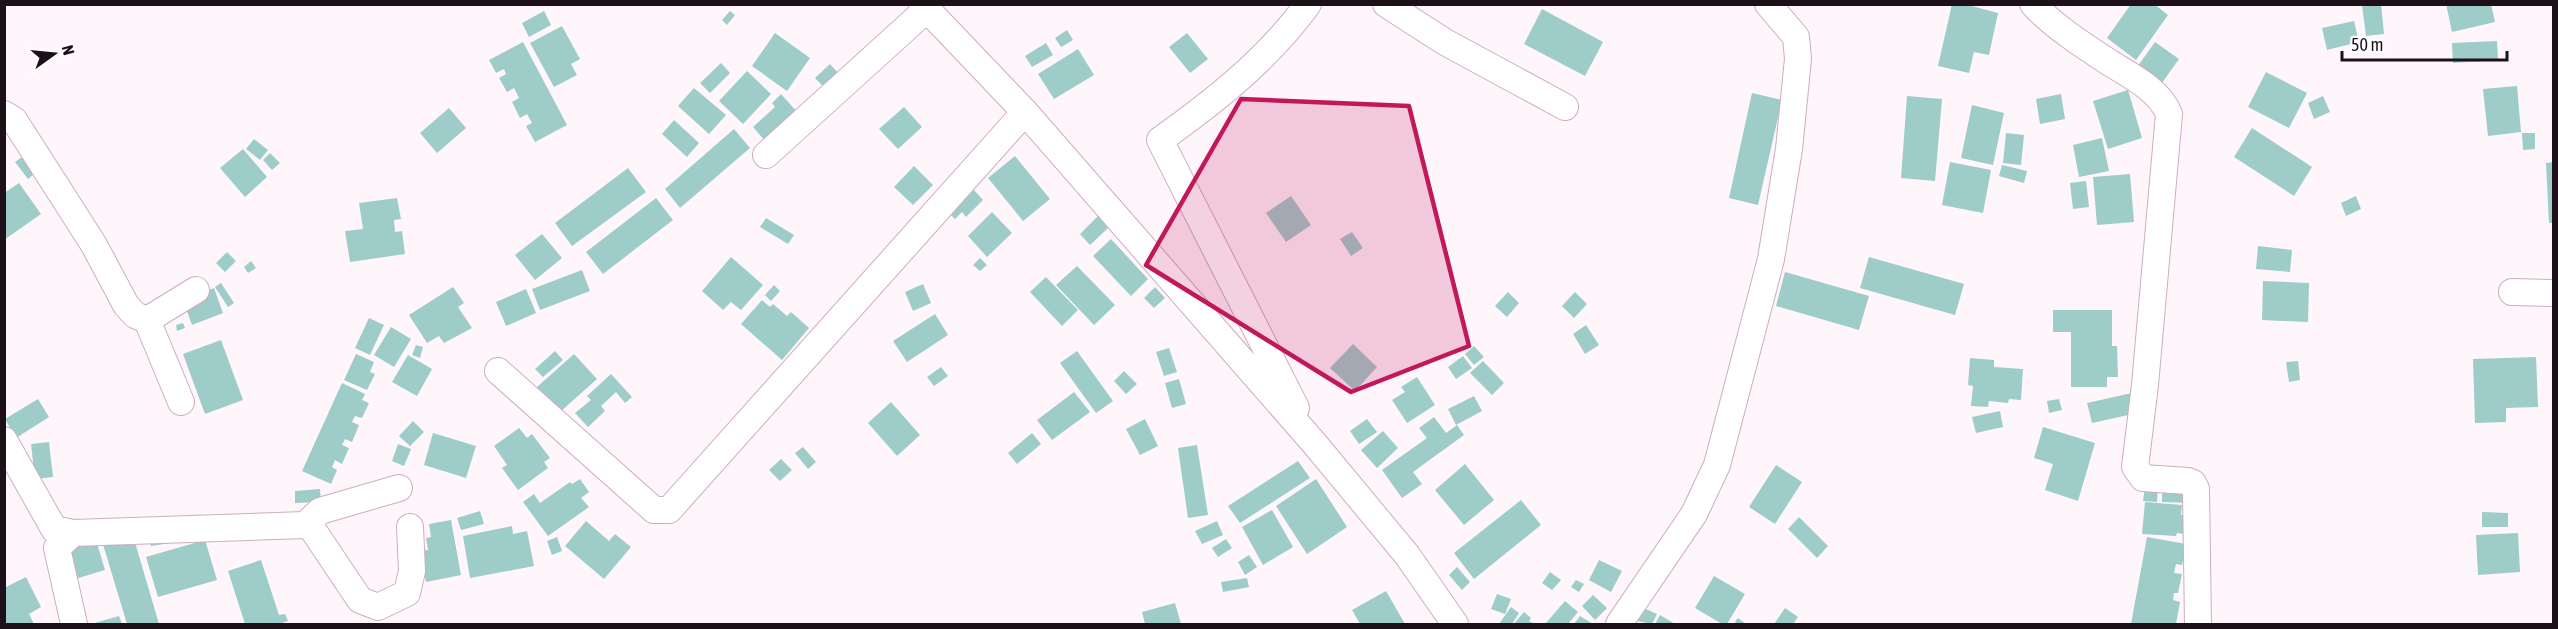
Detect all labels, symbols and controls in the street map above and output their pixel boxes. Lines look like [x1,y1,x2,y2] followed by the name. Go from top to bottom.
[24,24,84,84] north arrow
[2342,24,2507,62] scale bar
[2351,34,2383,55] text: 50 m
[59,43,78,57] text: N

